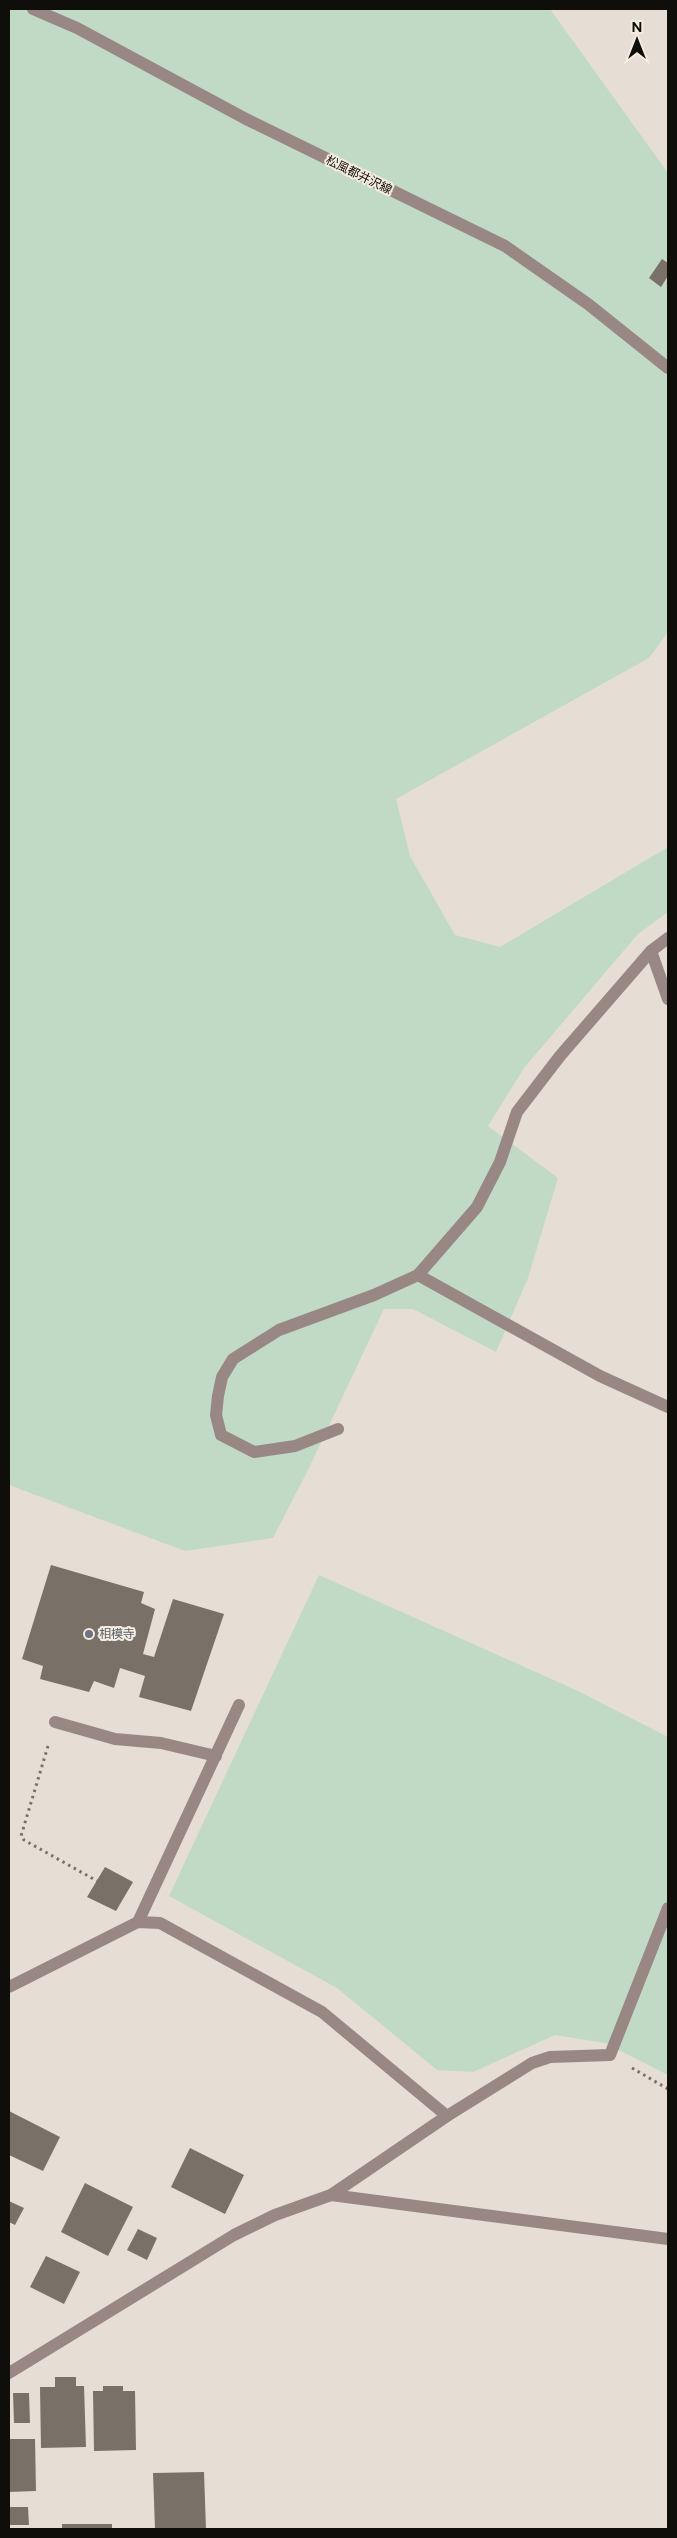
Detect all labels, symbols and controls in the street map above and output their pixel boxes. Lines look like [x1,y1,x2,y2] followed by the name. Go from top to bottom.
[612,15,662,65] north arrow
[632,19,642,36] text: N
[324,153,394,197] street label: 松風都井沢線
[99,1627,135,1641] place label: 相模寺
[83,1628,95,1640] marker: 相模寺

